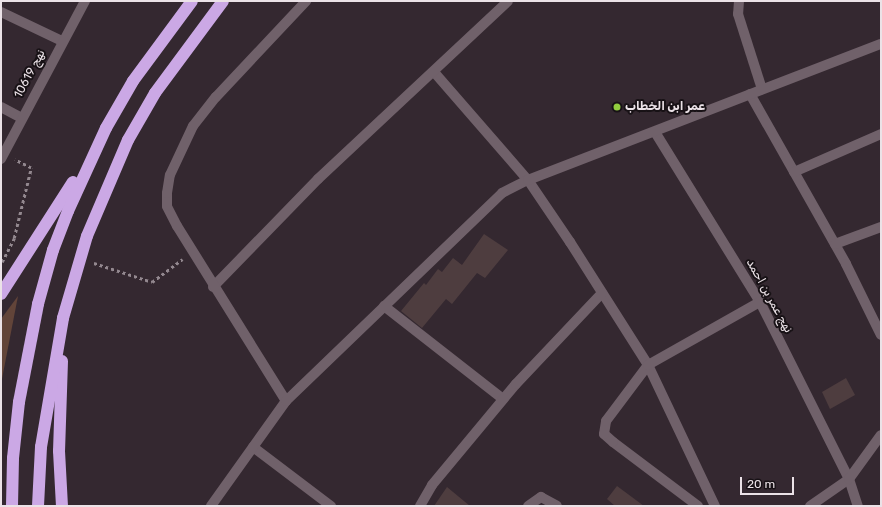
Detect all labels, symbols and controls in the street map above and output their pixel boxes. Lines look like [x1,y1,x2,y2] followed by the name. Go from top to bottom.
[11,48,49,100] street label: نهج 10619
[625,100,705,114] place label: عمر ابن الخطاب
[612,102,622,112] marker: عمر ابن الخطاب
[743,257,795,335] street label: نهج عمر بن احمد
[742,469,796,495] scale bar
[747,477,775,491] text: 20 m

